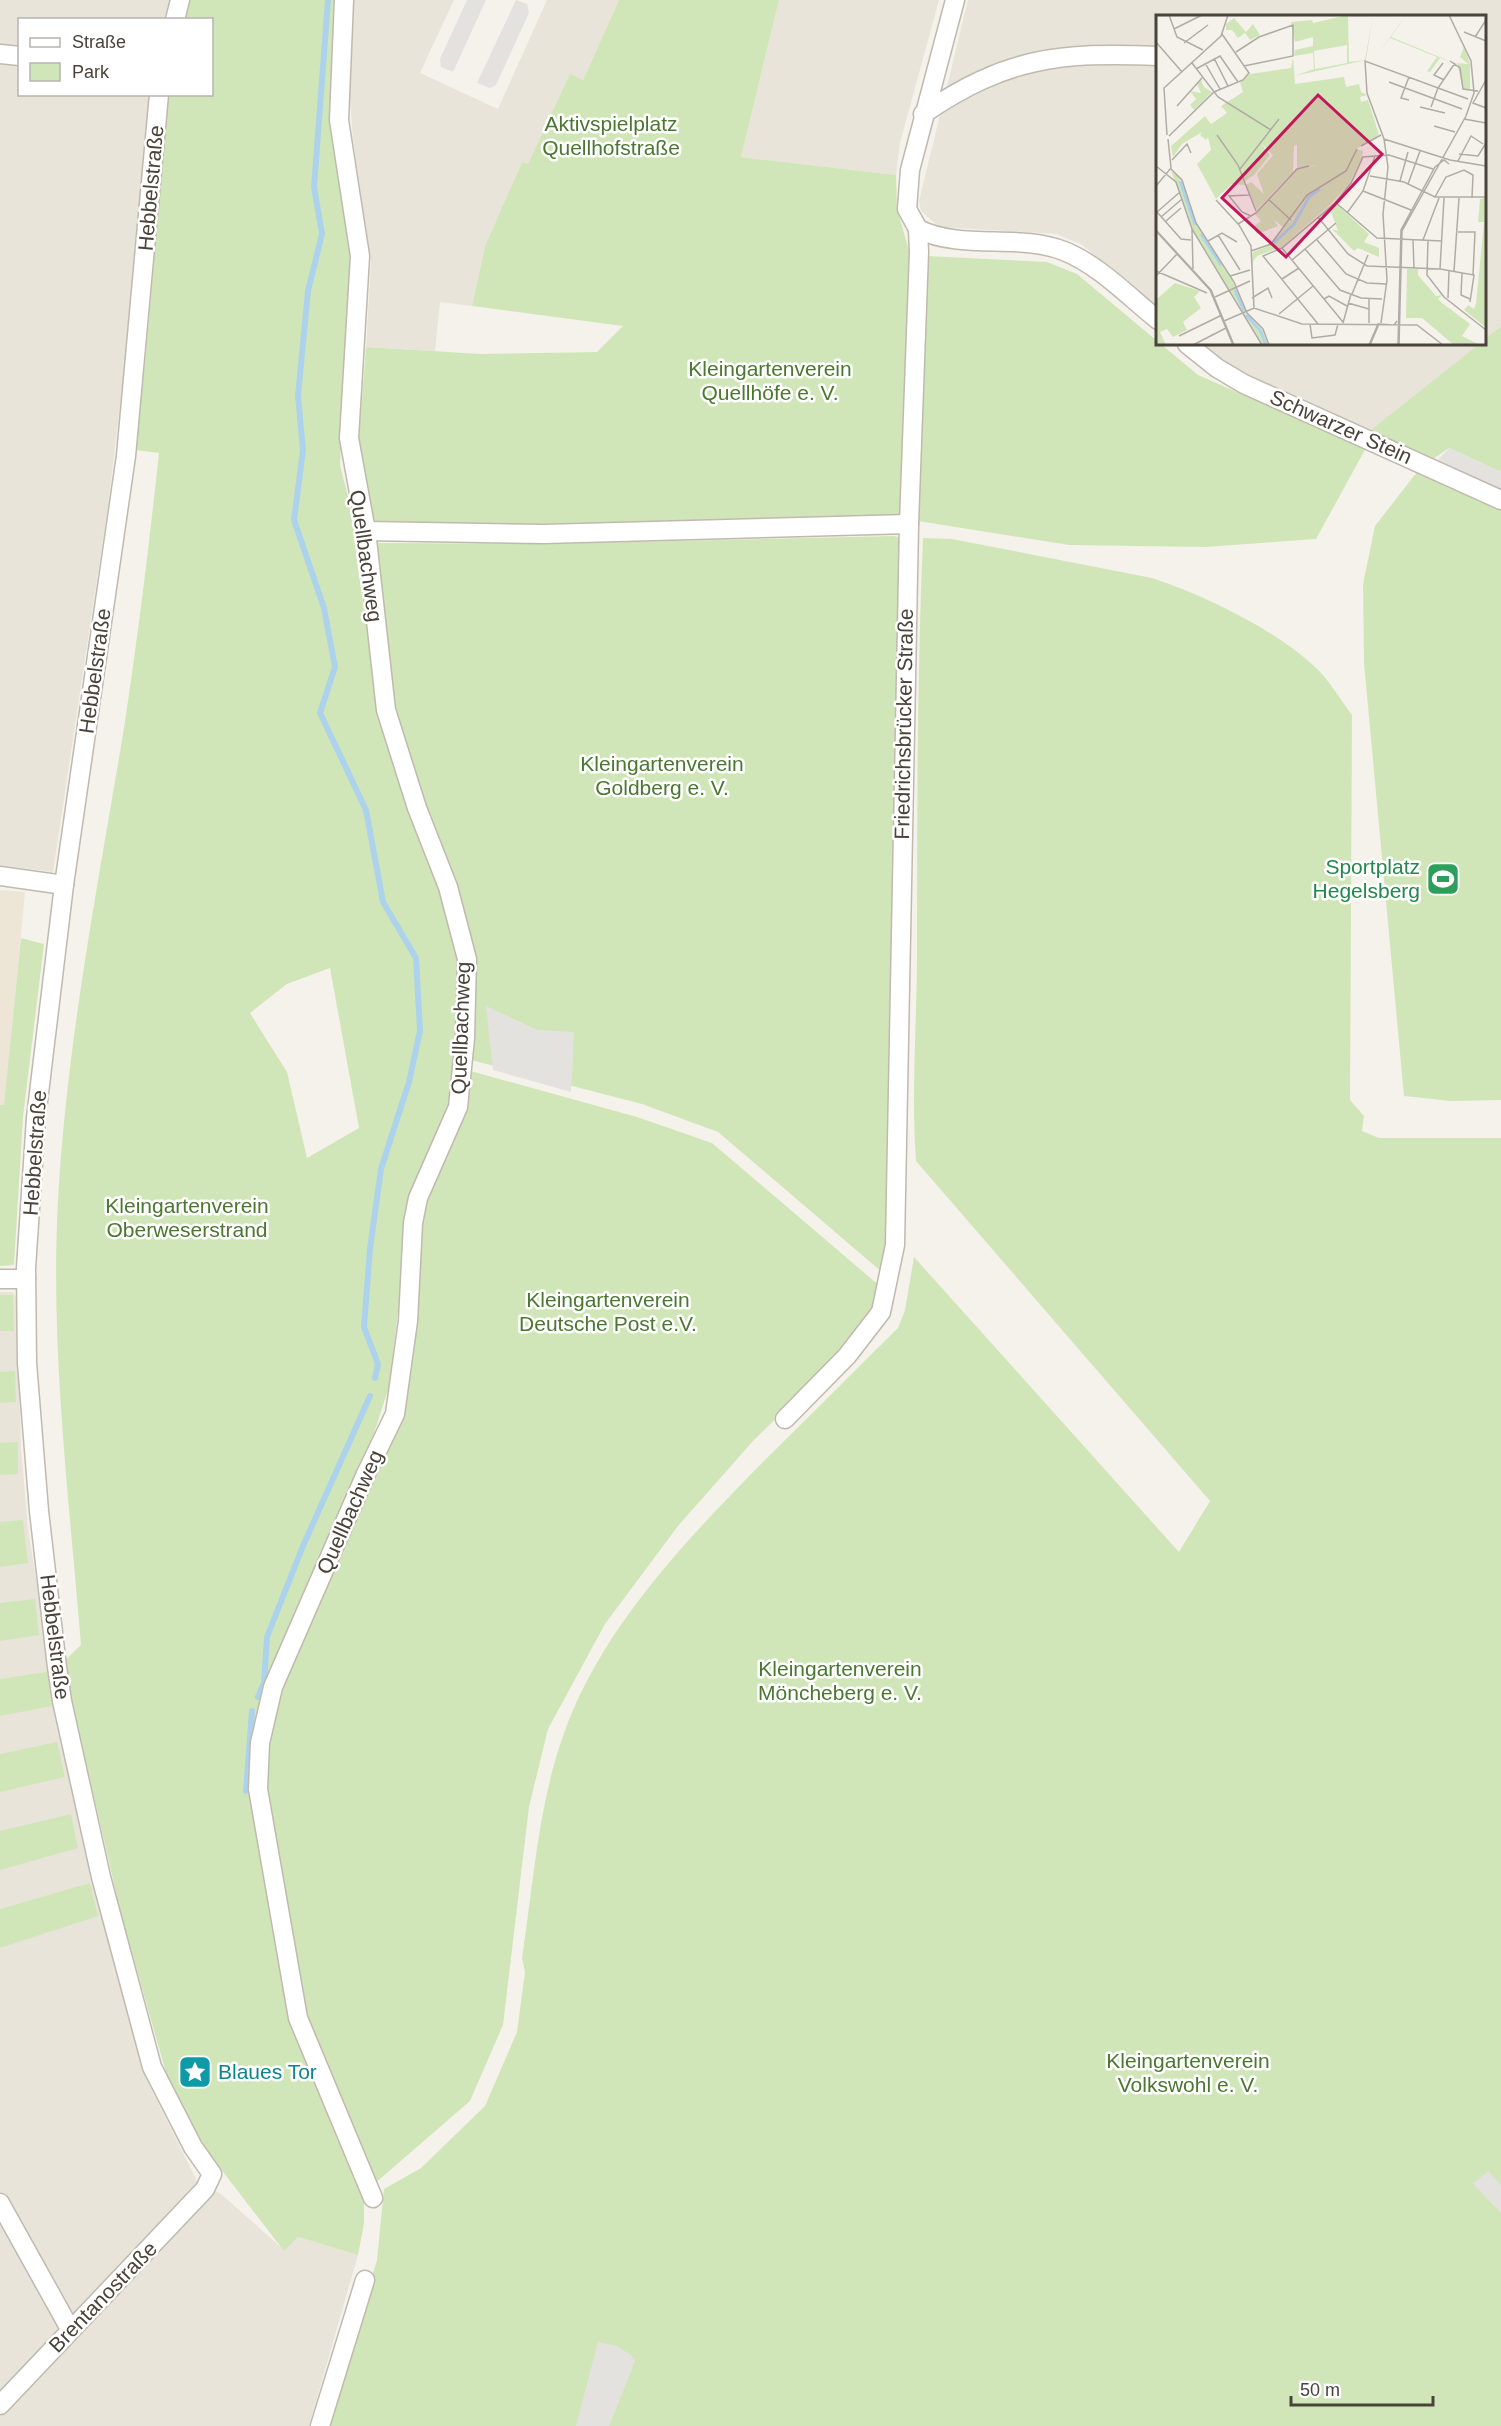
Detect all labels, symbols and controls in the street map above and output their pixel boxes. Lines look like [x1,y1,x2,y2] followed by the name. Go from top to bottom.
[1156,15,1486,345] inset map
[18,18,213,96] legend
[72,32,126,52] text: Straße
[72,62,110,82] text: Park
[542,112,680,159] park label: Aktivspielplatz Quellhofstraße
[134,124,167,252] street label: Hebbelstraße
[688,357,852,404] park label: Kleingartenverein Quellhöfe e. V.
[1267,385,1416,468] street label: Schwarzer Stein
[346,488,387,623] street label: Quellbachweg
[74,607,115,735] street label: Hebbelstraße
[890,608,917,840] street label: Friedrichsbrücker Straße
[580,752,744,799] park label: Kleingartenverein Goldberg e. V.
[1313,855,1420,902] place label: Sportplatz Hegelsberg
[1425,861,1461,897] sports icon: Sportplatz Hegelsberg
[447,961,474,1095] street label: Quellbachweg
[19,1089,50,1217] street label: Hebbelstraße
[105,1194,269,1241] park label: Kleingartenverein Oberweserstrand
[519,1288,697,1335] park label: Kleingartenverein Deutsche Post e.V.
[312,1446,387,1577] street label: Quellbachweg
[36,1573,75,1701] street label: Hebbelstraße
[758,1657,922,1704] park label: Kleingartenverein Möncheberg e. V.
[1106,2049,1270,2096] park label: Kleingartenverein Volkswohl e. V.
[177,2054,213,2090] place icon: Blaues Tor
[218,2060,317,2083] place label: Blaues Tor
[44,2237,161,2357] street label: Brentanostraße
[1291,2369,1434,2407] scale bar
[1300,2380,1340,2400] text: 50 m

